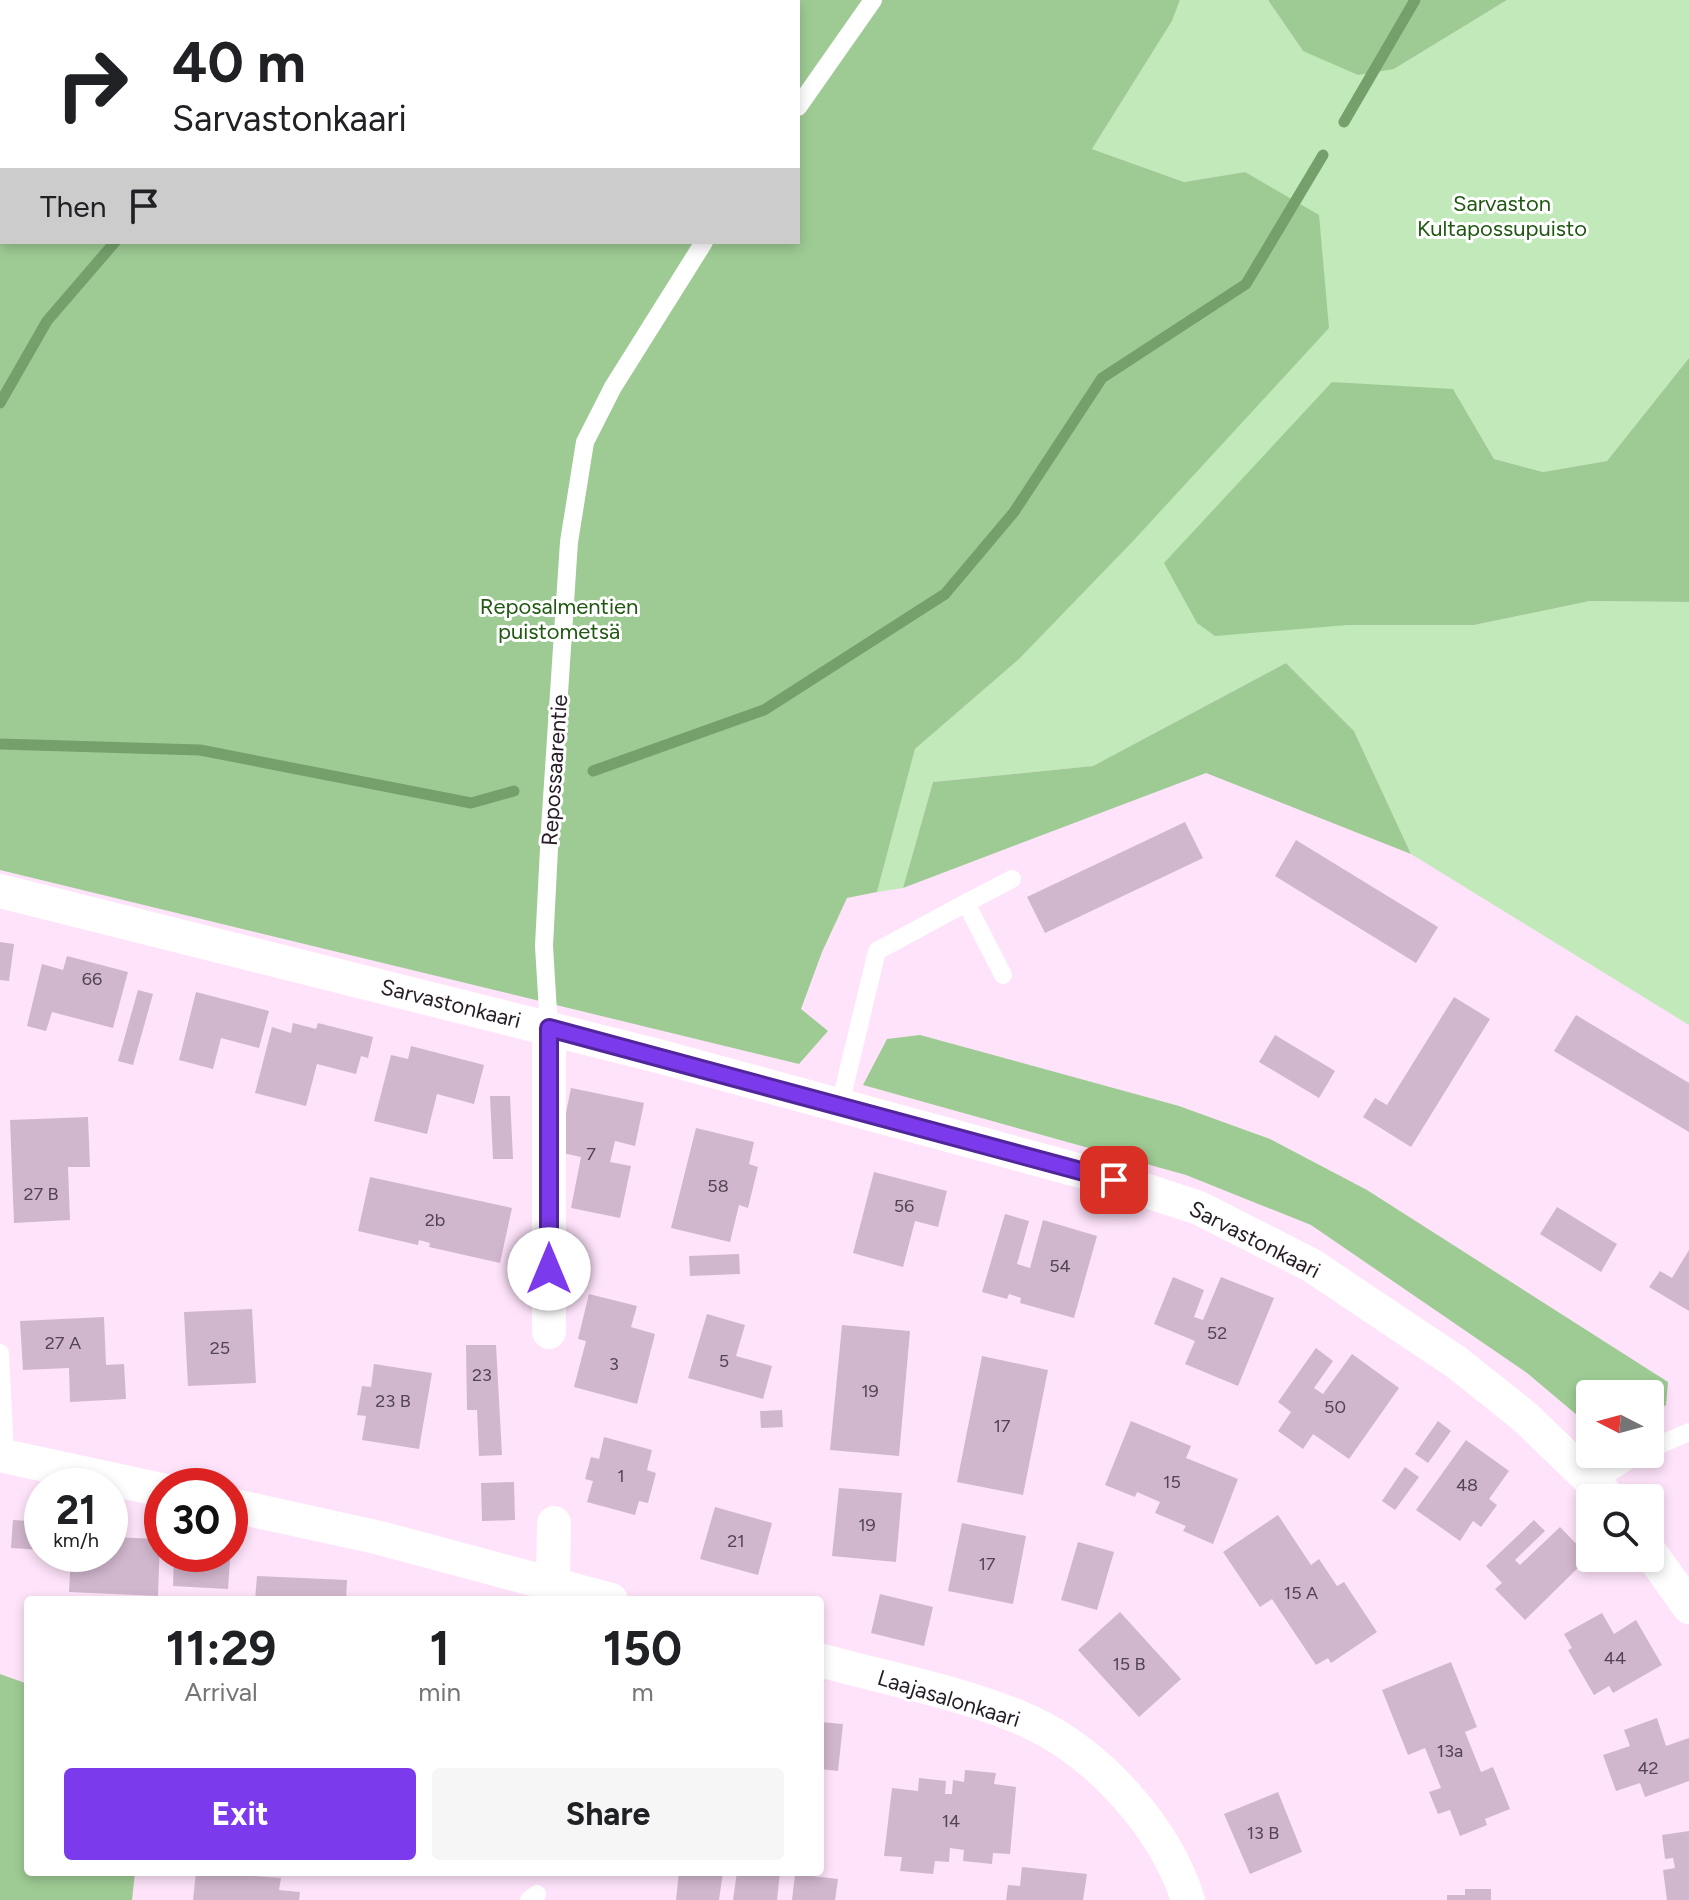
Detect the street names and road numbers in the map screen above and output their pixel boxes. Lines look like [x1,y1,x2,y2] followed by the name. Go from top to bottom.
[536,693,573,847] street label: Repossaarentie
[378,973,524,1034] street label: Sarvastonkaari
[1185,1195,1325,1284] street label: Sarvastonkaari
[874,1664,1023,1733] street label: Laajasalonkaari

